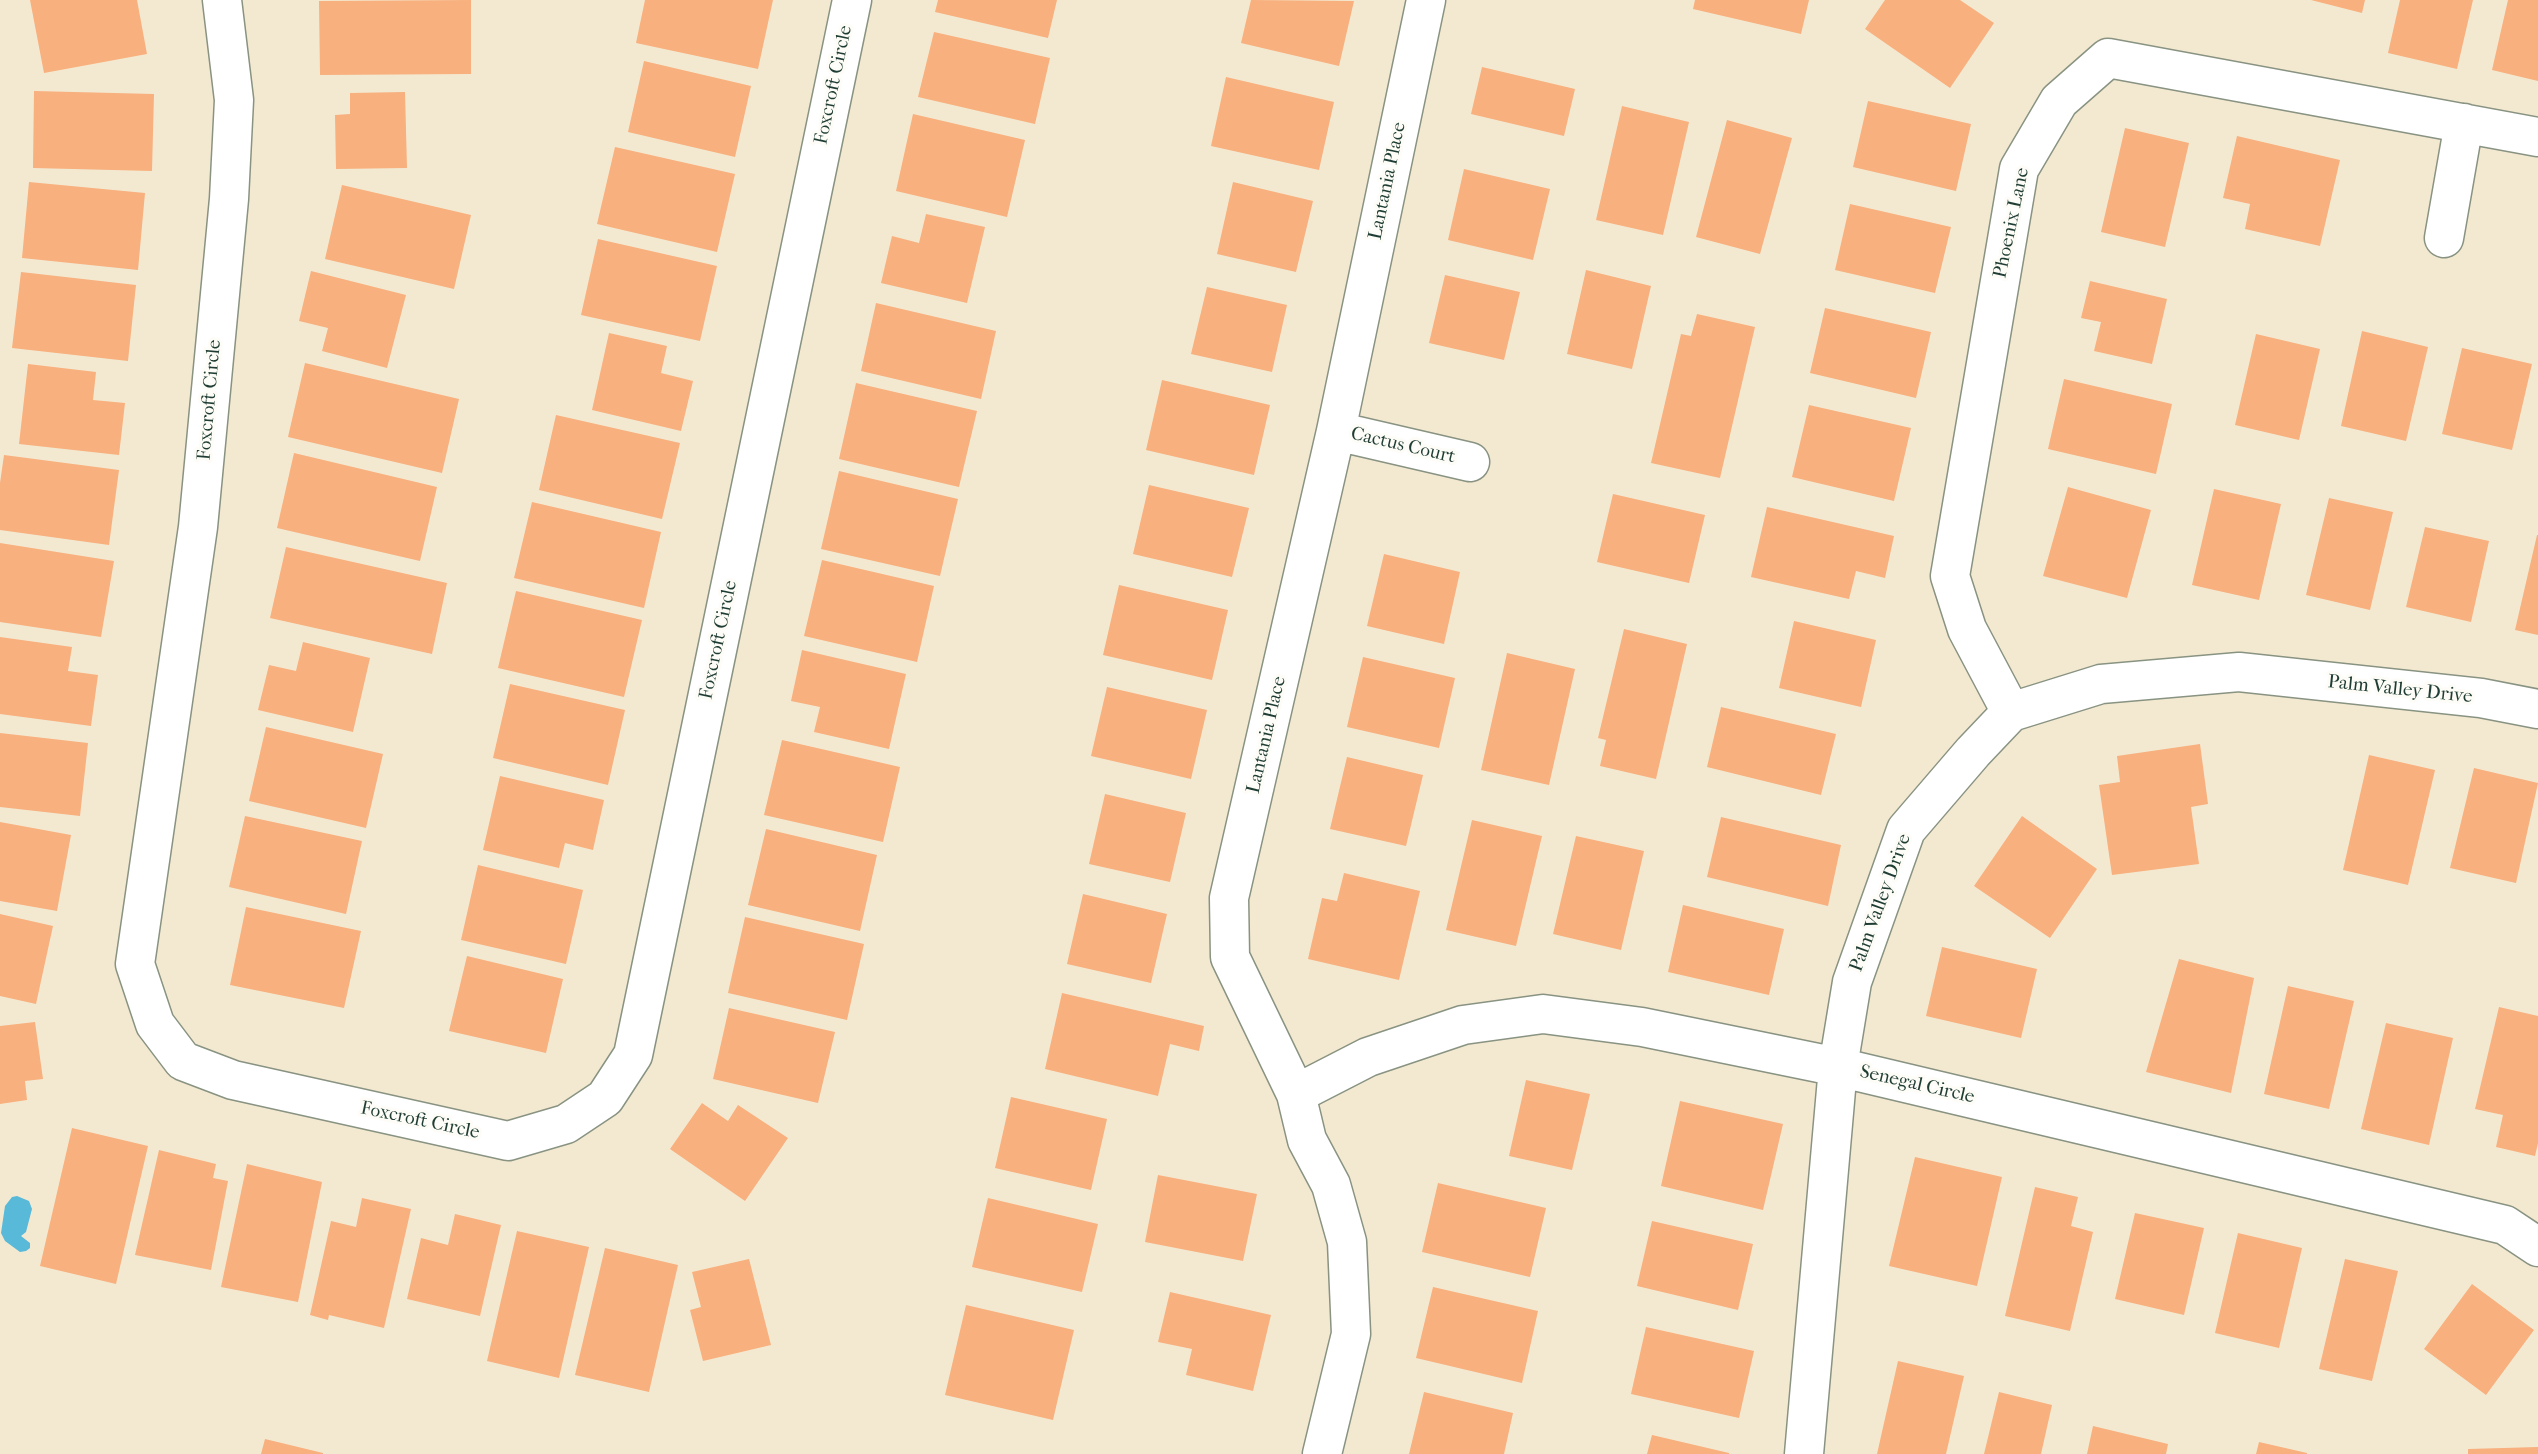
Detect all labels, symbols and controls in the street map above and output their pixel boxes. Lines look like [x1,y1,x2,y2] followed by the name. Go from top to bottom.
[810,23,858,147] street label: Foxcroft Circle
[1364,120,1412,242] street label: Lantania Place
[1989,166,2035,280] street label: Phoenix Lane
[193,339,227,461] street label: Foxcroft Circle
[1349,423,1457,469] street label: Cactus Court
[695,578,743,702] street label: Foxcroft Circle
[2327,671,2473,709] street label: Palm Valley Drive
[1242,674,1292,796] street label: Lantania Place
[1845,831,1917,975] street label: Palm Valley Drive
[1857,1061,1977,1109] street label: Senegal Circle
[358,1097,482,1145] street label: Foxcroft Circle

